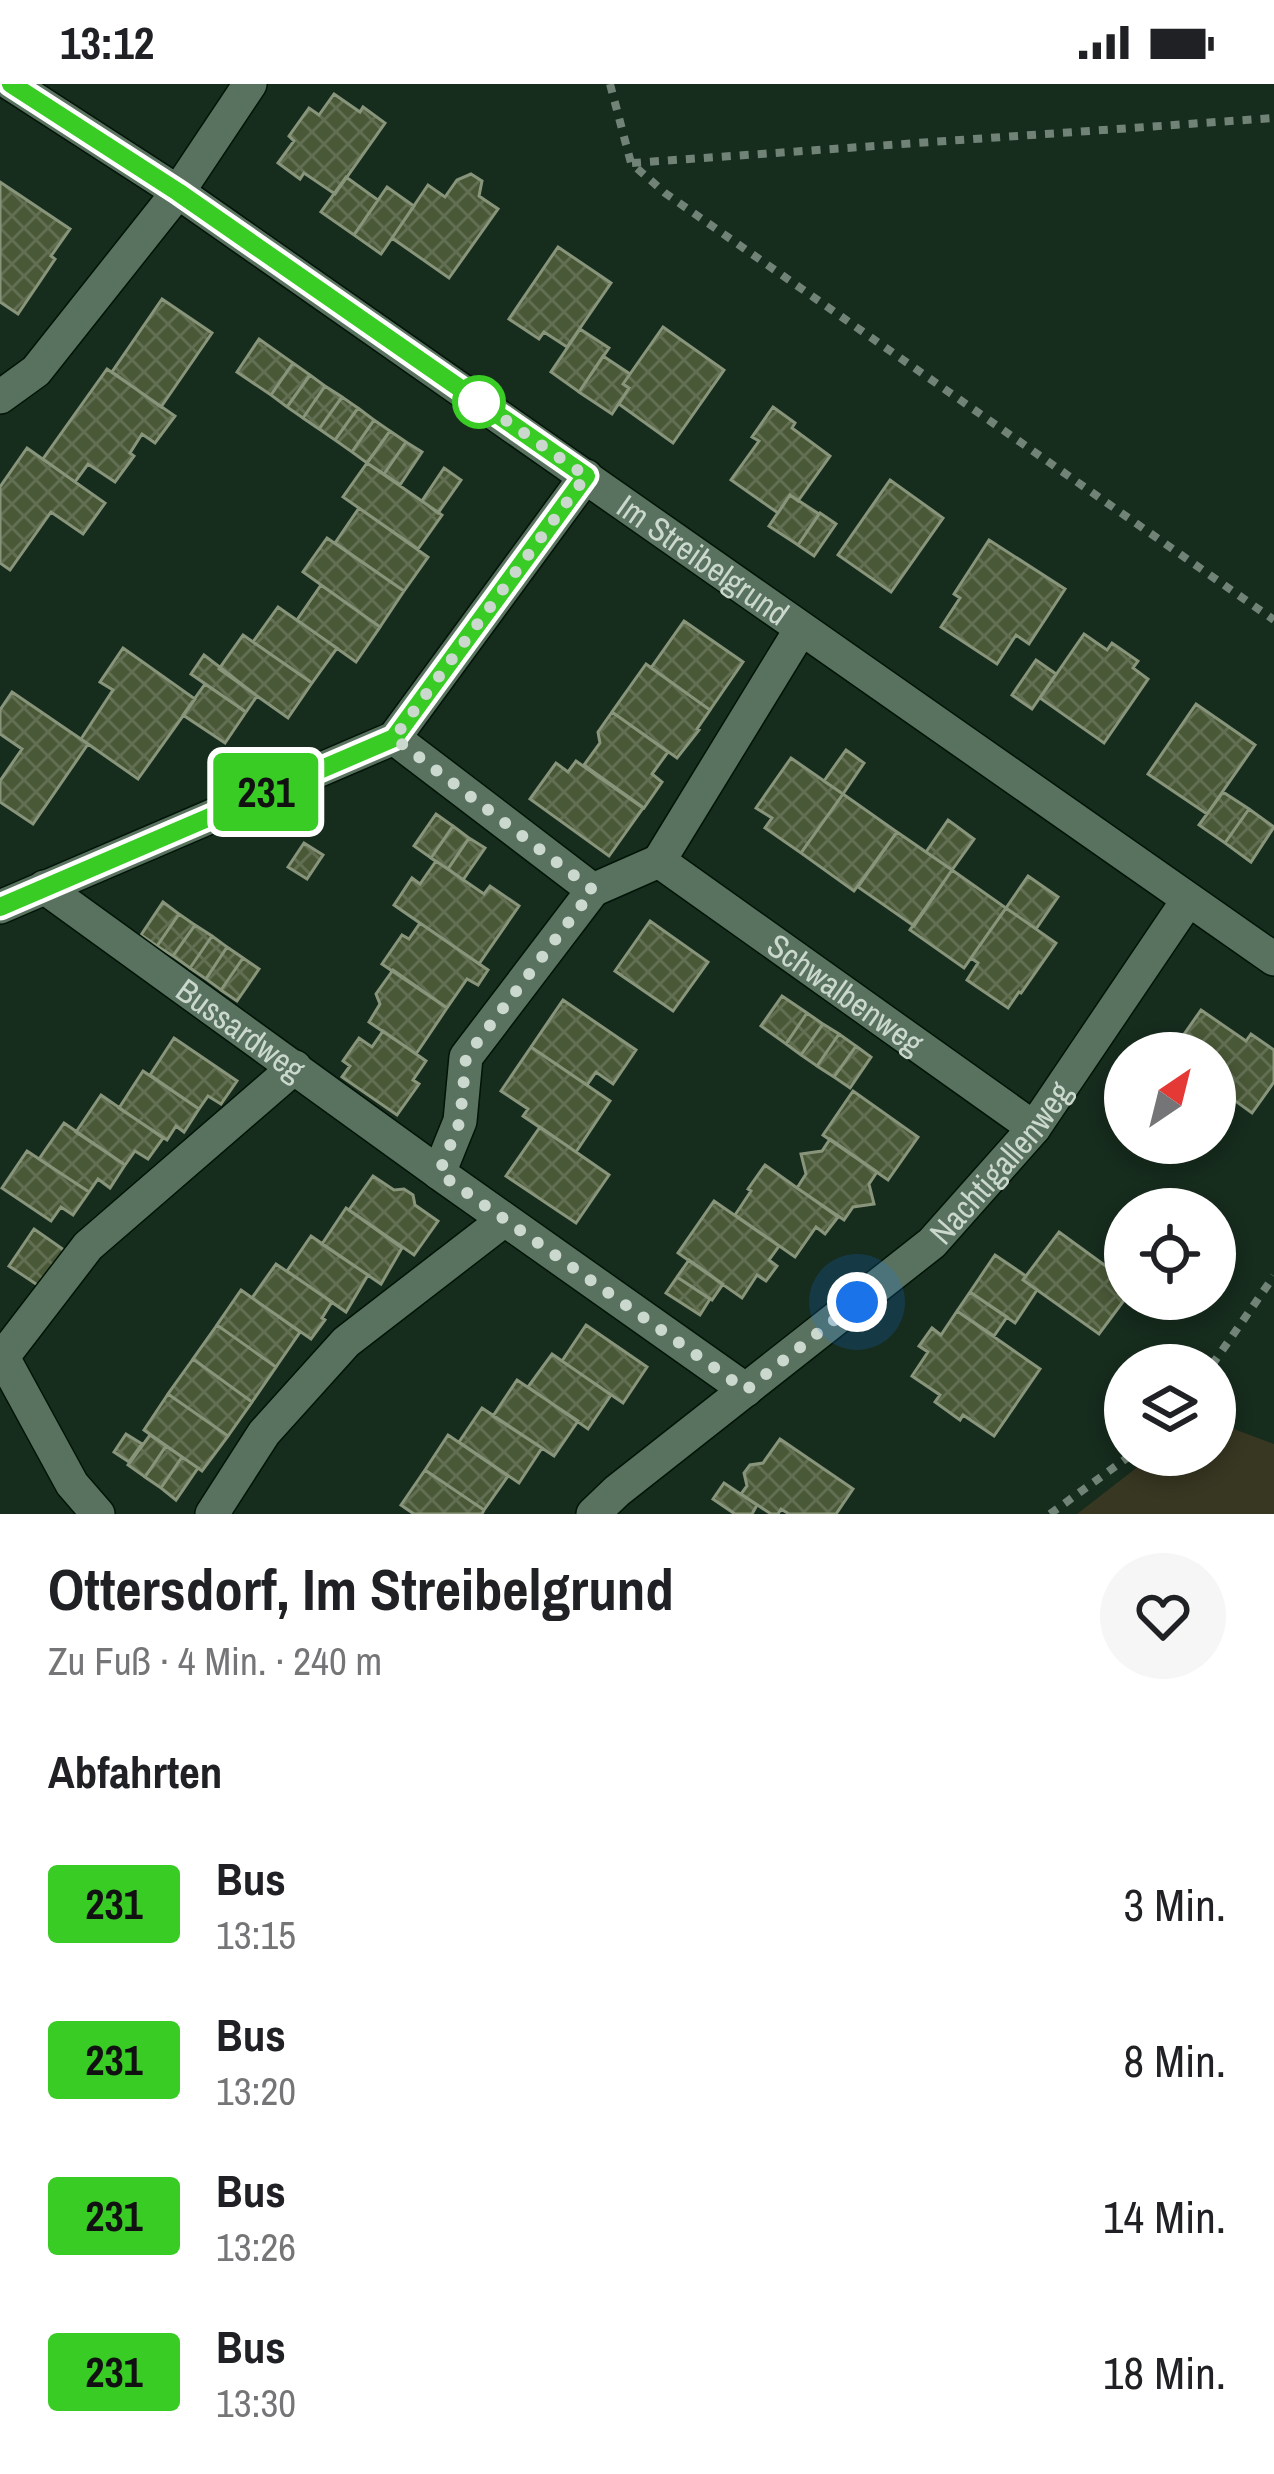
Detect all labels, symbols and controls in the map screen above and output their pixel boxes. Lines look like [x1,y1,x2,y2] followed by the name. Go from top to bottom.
[60,12,154,73] text: 13:12
[454,377,504,427] unlabelled marker
[609,484,798,635] street label: Im Streibelgrund
[197,753,335,831] line badge: 231
[237,764,295,820] text: 231
[759,923,932,1065] street label: Schwalbenweg
[168,968,314,1091] street label: Bussardweg
[1104,1032,1236,1164] north arrow
[1104,1032,1236,1476] map controls
[919,1072,1081,1253] street label: Nachtigallenweg
[1104,1188,1236,1320] button: locate
[827,1272,887,1332] your location
[1104,1344,1236,1476] button: layers
[48,1551,674,1628] text: Ottersdorf, Im Streibelgrund
[1100,1553,1226,1679] button: heart
[48,1635,382,1687] text: Zu Fuß · 4 Min. · 240 m
[48,1741,222,1802] text: Abfahrten
[216,1848,286,1909] text: Bus
[1123,1874,1226,1935] text: 3 Min.
[85,1876,143,1932] text: 231
[216,1909,296,1961] text: 13:15
[216,2004,286,2065] text: Bus
[1123,2030,1226,2091] text: 8 Min.
[85,2032,143,2088] text: 231
[216,2065,296,2117] text: 13:20
[216,2160,286,2221] text: Bus
[1103,2186,1226,2247] text: 14 Min.
[85,2188,143,2244] text: 231
[216,2221,296,2273] text: 13:26
[216,2316,286,2377] text: Bus
[1103,2342,1226,2403] text: 18 Min.
[85,2344,143,2400] text: 231
[216,2377,296,2429] text: 13:30

